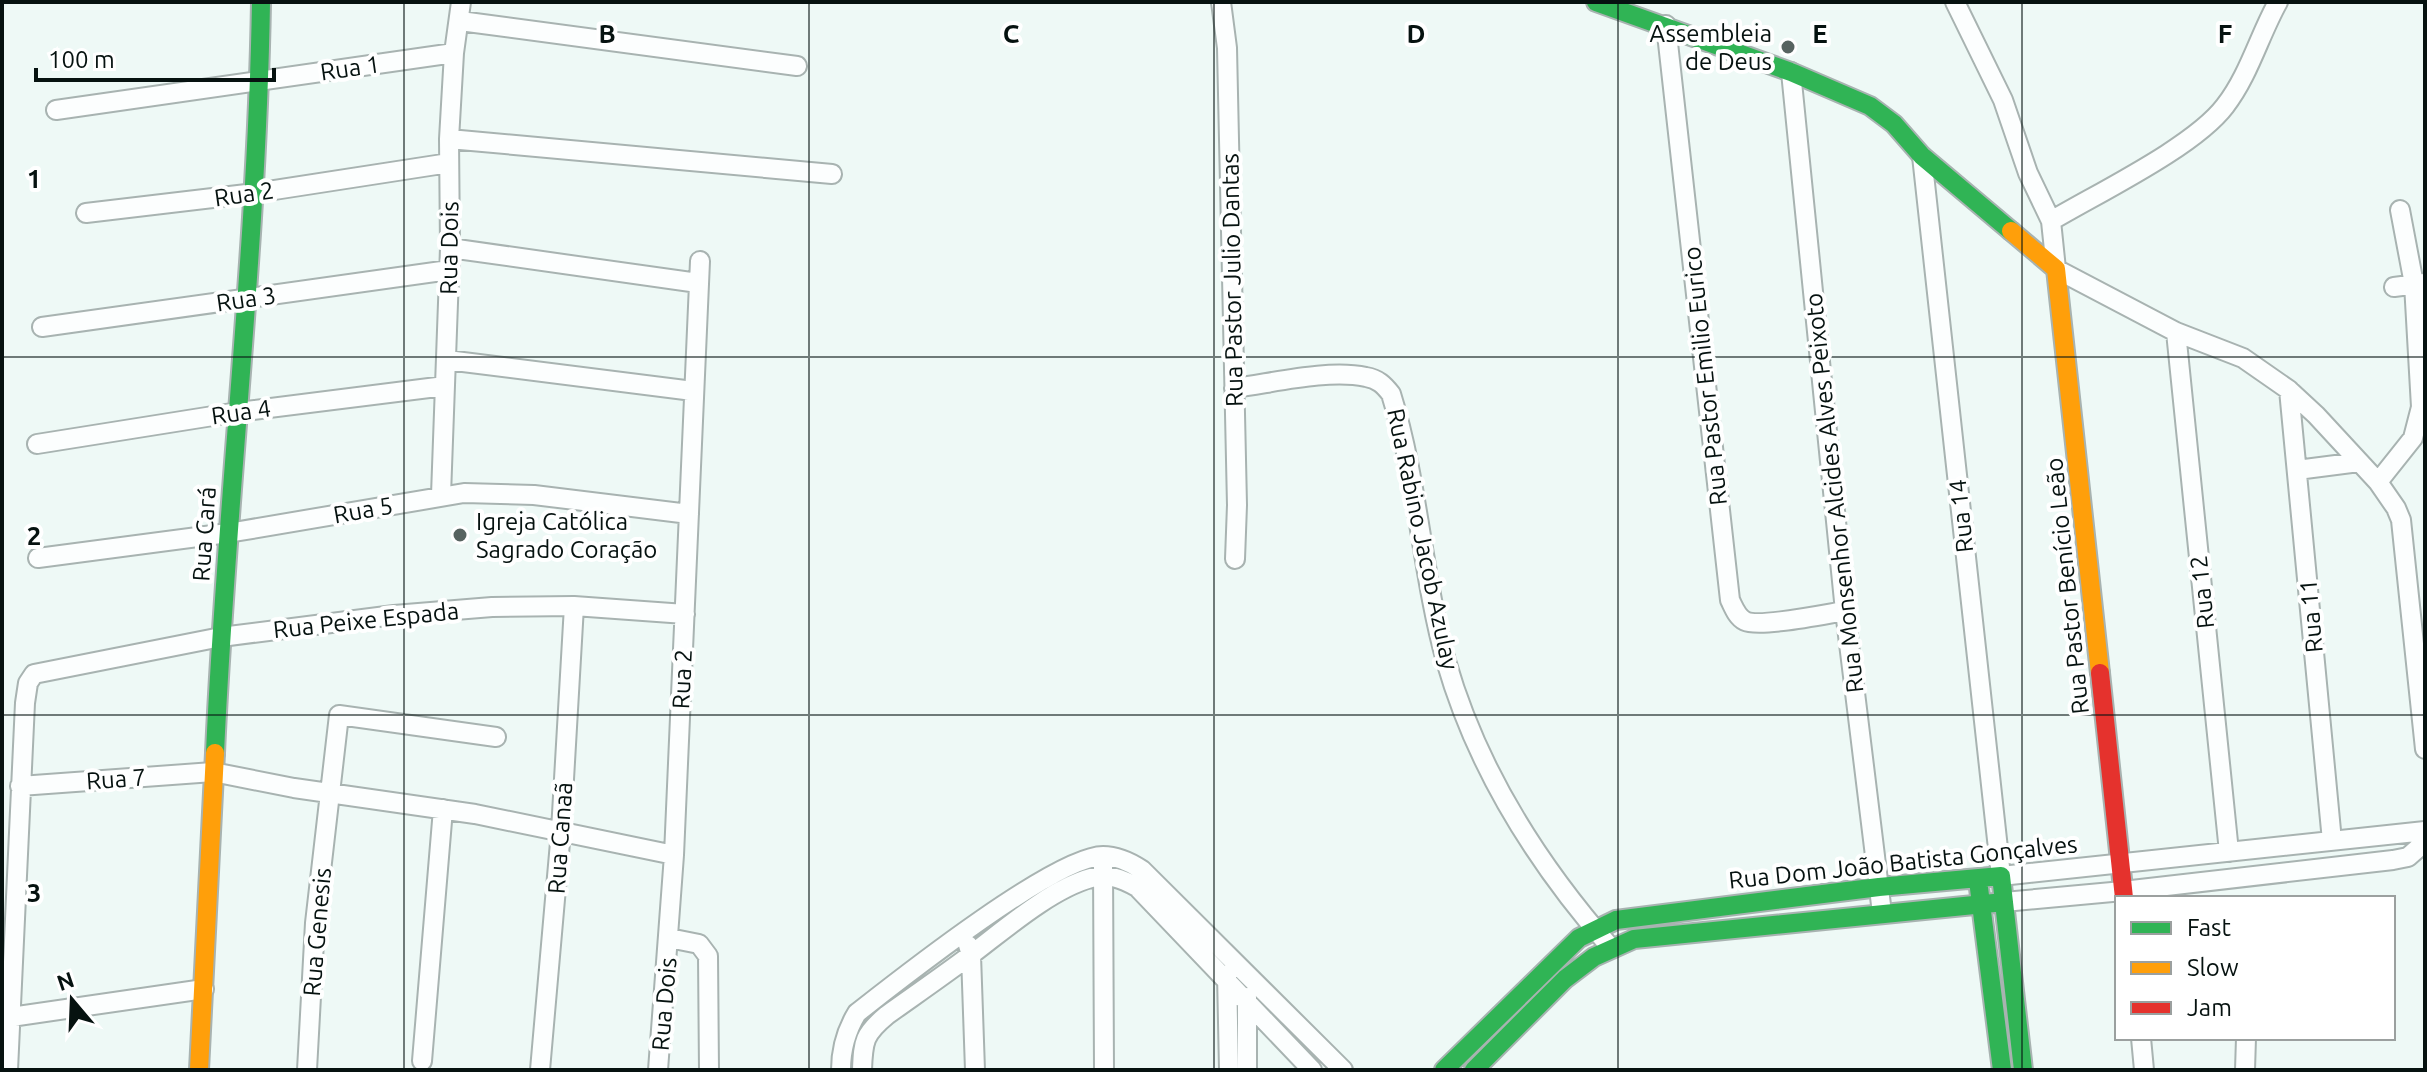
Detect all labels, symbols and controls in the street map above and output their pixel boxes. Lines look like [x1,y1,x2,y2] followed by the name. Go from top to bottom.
[598,19,616,48] text: B
[1003,19,1020,48] text: C
[1407,19,1425,48] text: D
[1812,19,1828,48] text: E
[2218,19,2232,48] text: F
[1650,20,1772,75] place label: Assembleia de Deus
[36,32,274,82] scale bar
[1779,38,1797,56] marker: Assembleia de Deus
[48,46,115,73] text: 100 m
[318,50,382,86] street label: Rua 1
[1216,153,1248,407] street label: Rua Pastor Julio Dantas
[27,164,41,193] text: 1
[212,176,276,212] street label: Rua 2
[435,201,463,295] street label: Rua Dois
[1678,245,1732,507] street label: Rua Pastor Emilio Eurico
[214,281,278,317] street label: Rua 3
[1800,292,1868,694] street label: Rua Monsenhor Alcides Alves Peixoto
[209,394,273,430] street label: Rua 4
[1382,406,1464,673] street label: Rua Rabino Jacob Azulay
[2040,456,2094,716] street label: Rua Pastor Benício Leão
[1944,478,1978,554] street label: Rua 14
[187,486,221,582] street label: Rua Cará
[331,491,395,529] street label: Rua 5
[476,508,657,563] place label: Igreja Católica Sagrado Coração
[27,521,41,550] text: 2
[451,526,469,544] marker: Igreja Católica Sagrado Coração
[2185,554,2219,630] street label: Rua 12
[2294,578,2328,654] street label: Rua 11
[272,597,460,643] street label: Rua Peixe Espada
[667,648,697,710] street label: Rua 2
[85,763,147,795] street label: Rua 7
[543,781,577,895] street label: Rua Canaã
[1727,830,2079,894] street label: Rua Dom João Batista Gonçalves
[298,866,336,998] street label: Rua Genesis
[27,878,41,907] text: 3
[2115,896,2395,1040] legend
[2187,914,2231,941] text: Fast
[2187,954,2239,981] text: Slow
[646,956,682,1052] street label: Rua Dois
[32,960,112,1040] north arrow
[53,966,77,995] text: N
[2187,994,2232,1021] text: Jam

